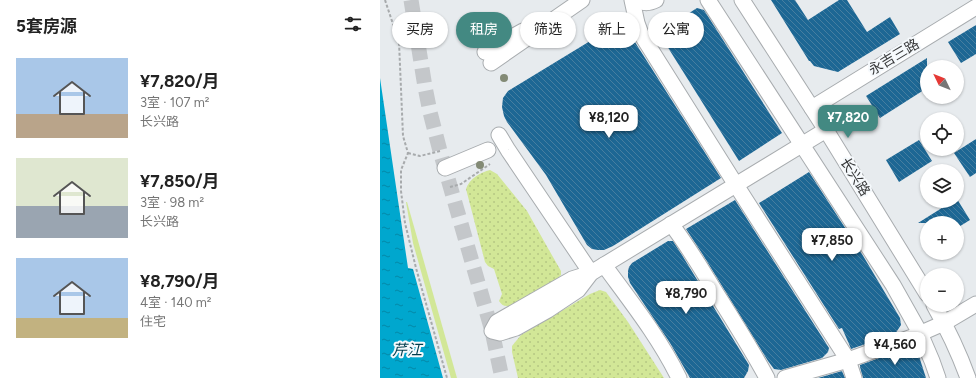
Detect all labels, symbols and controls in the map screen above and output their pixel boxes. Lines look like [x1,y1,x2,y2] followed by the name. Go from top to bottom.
[392,12,448,48] chip: 买房
[456,12,512,48] chip: 租房
[520,12,576,48] chip: 筛选
[584,12,640,48] chip: 新上
[648,12,704,48] chip: 公寓
[342,13,364,35] icon: filters
[16,16,77,36] text: 5套房源
[866,35,922,79] street label: 永吉三路
[920,60,964,104] north arrow
[920,60,964,312] map controls
[140,71,220,91] text: ¥7,820/月
[48,74,96,122] icon: home
[140,95,209,110] text: 3室 · 107 m²
[576,105,642,139] pin: ¥8,120
[815,105,881,139] pin: ¥7,820
[589,110,629,125] text: ¥8,120
[827,110,869,125] text: ¥7,820
[920,112,964,156] button: locate
[140,114,179,129] text: 长兴路
[837,155,873,199] street label: 长兴路
[920,164,964,208] button: layers
[140,171,220,191] text: ¥7,850/月
[48,174,96,222] icon: home
[140,195,204,210] text: 3室 · 98 m²
[140,214,179,229] text: 长兴路
[920,216,964,260] button: +
[799,228,865,262] pin: ¥7,850
[811,233,853,248] text: ¥7,850
[920,268,964,312] button: −
[140,271,220,291] text: ¥8,790/月
[48,274,96,322] icon: home
[653,281,719,315] pin: ¥8,790
[665,286,707,301] text: ¥8,790
[140,295,212,310] text: 4室 · 140 m²
[140,314,166,329] text: 住宅
[862,332,928,366] pin: ¥4,560
[874,337,916,352] text: ¥4,560
[392,341,424,359] water label: 芹江

